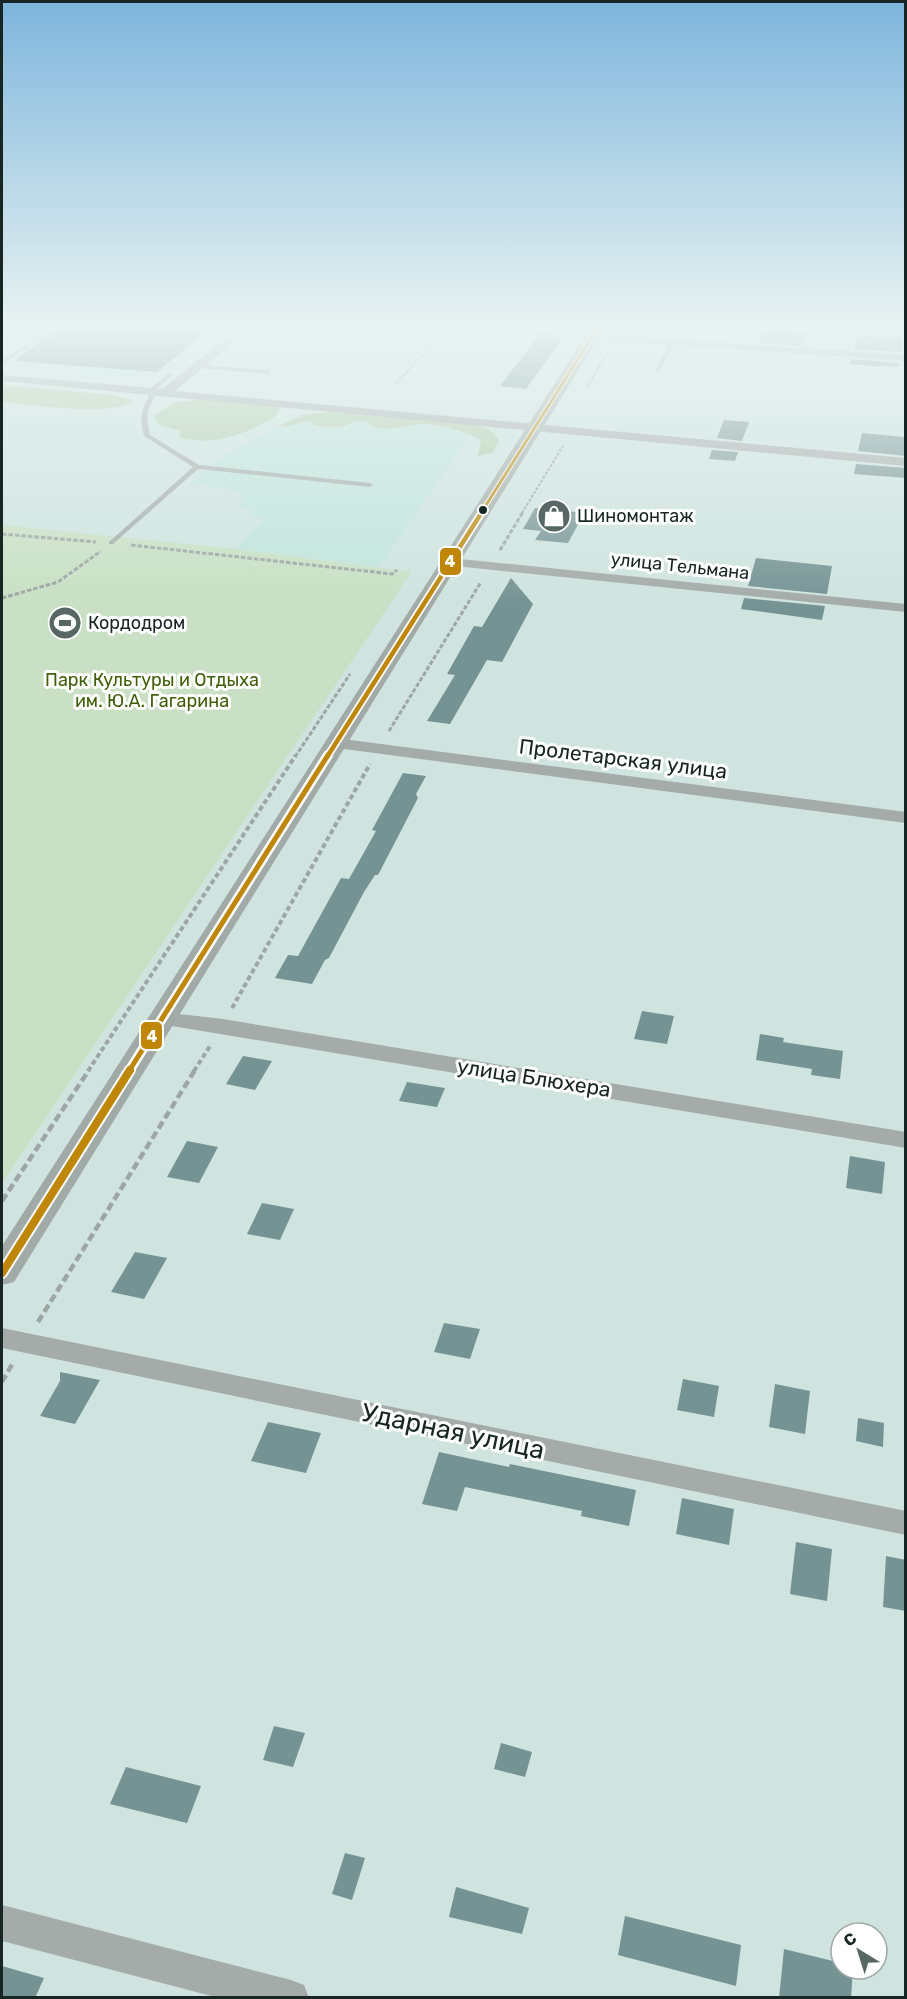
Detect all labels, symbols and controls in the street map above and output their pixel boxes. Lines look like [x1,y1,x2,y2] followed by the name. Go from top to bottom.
[536,498,572,534] shop icon: Шиномонтаж
[477,504,489,516] unlabelled marker
[577,505,694,527] place label: Шиномонтаж
[439,547,462,576] line badge: 4
[610,548,750,584] street label: улица Тельмана
[445,552,456,571] text: 4
[47,605,83,641] sports icon: Кордодром
[88,612,185,634] place label: Кордодром
[45,669,259,712] park label: Парк Культуры и Отдыха им. Ю.А. Гагарина
[518,733,729,784] street label: Пролетарская улица
[140,1021,163,1050] line badge: 4
[147,1027,158,1046] text: 4
[456,1053,613,1102] street label: улица Блюхера
[359,1397,547,1466] street label: Ударная улица
[829,1921,889,1981] north arrow
[840,1929,860,1951] text: С

